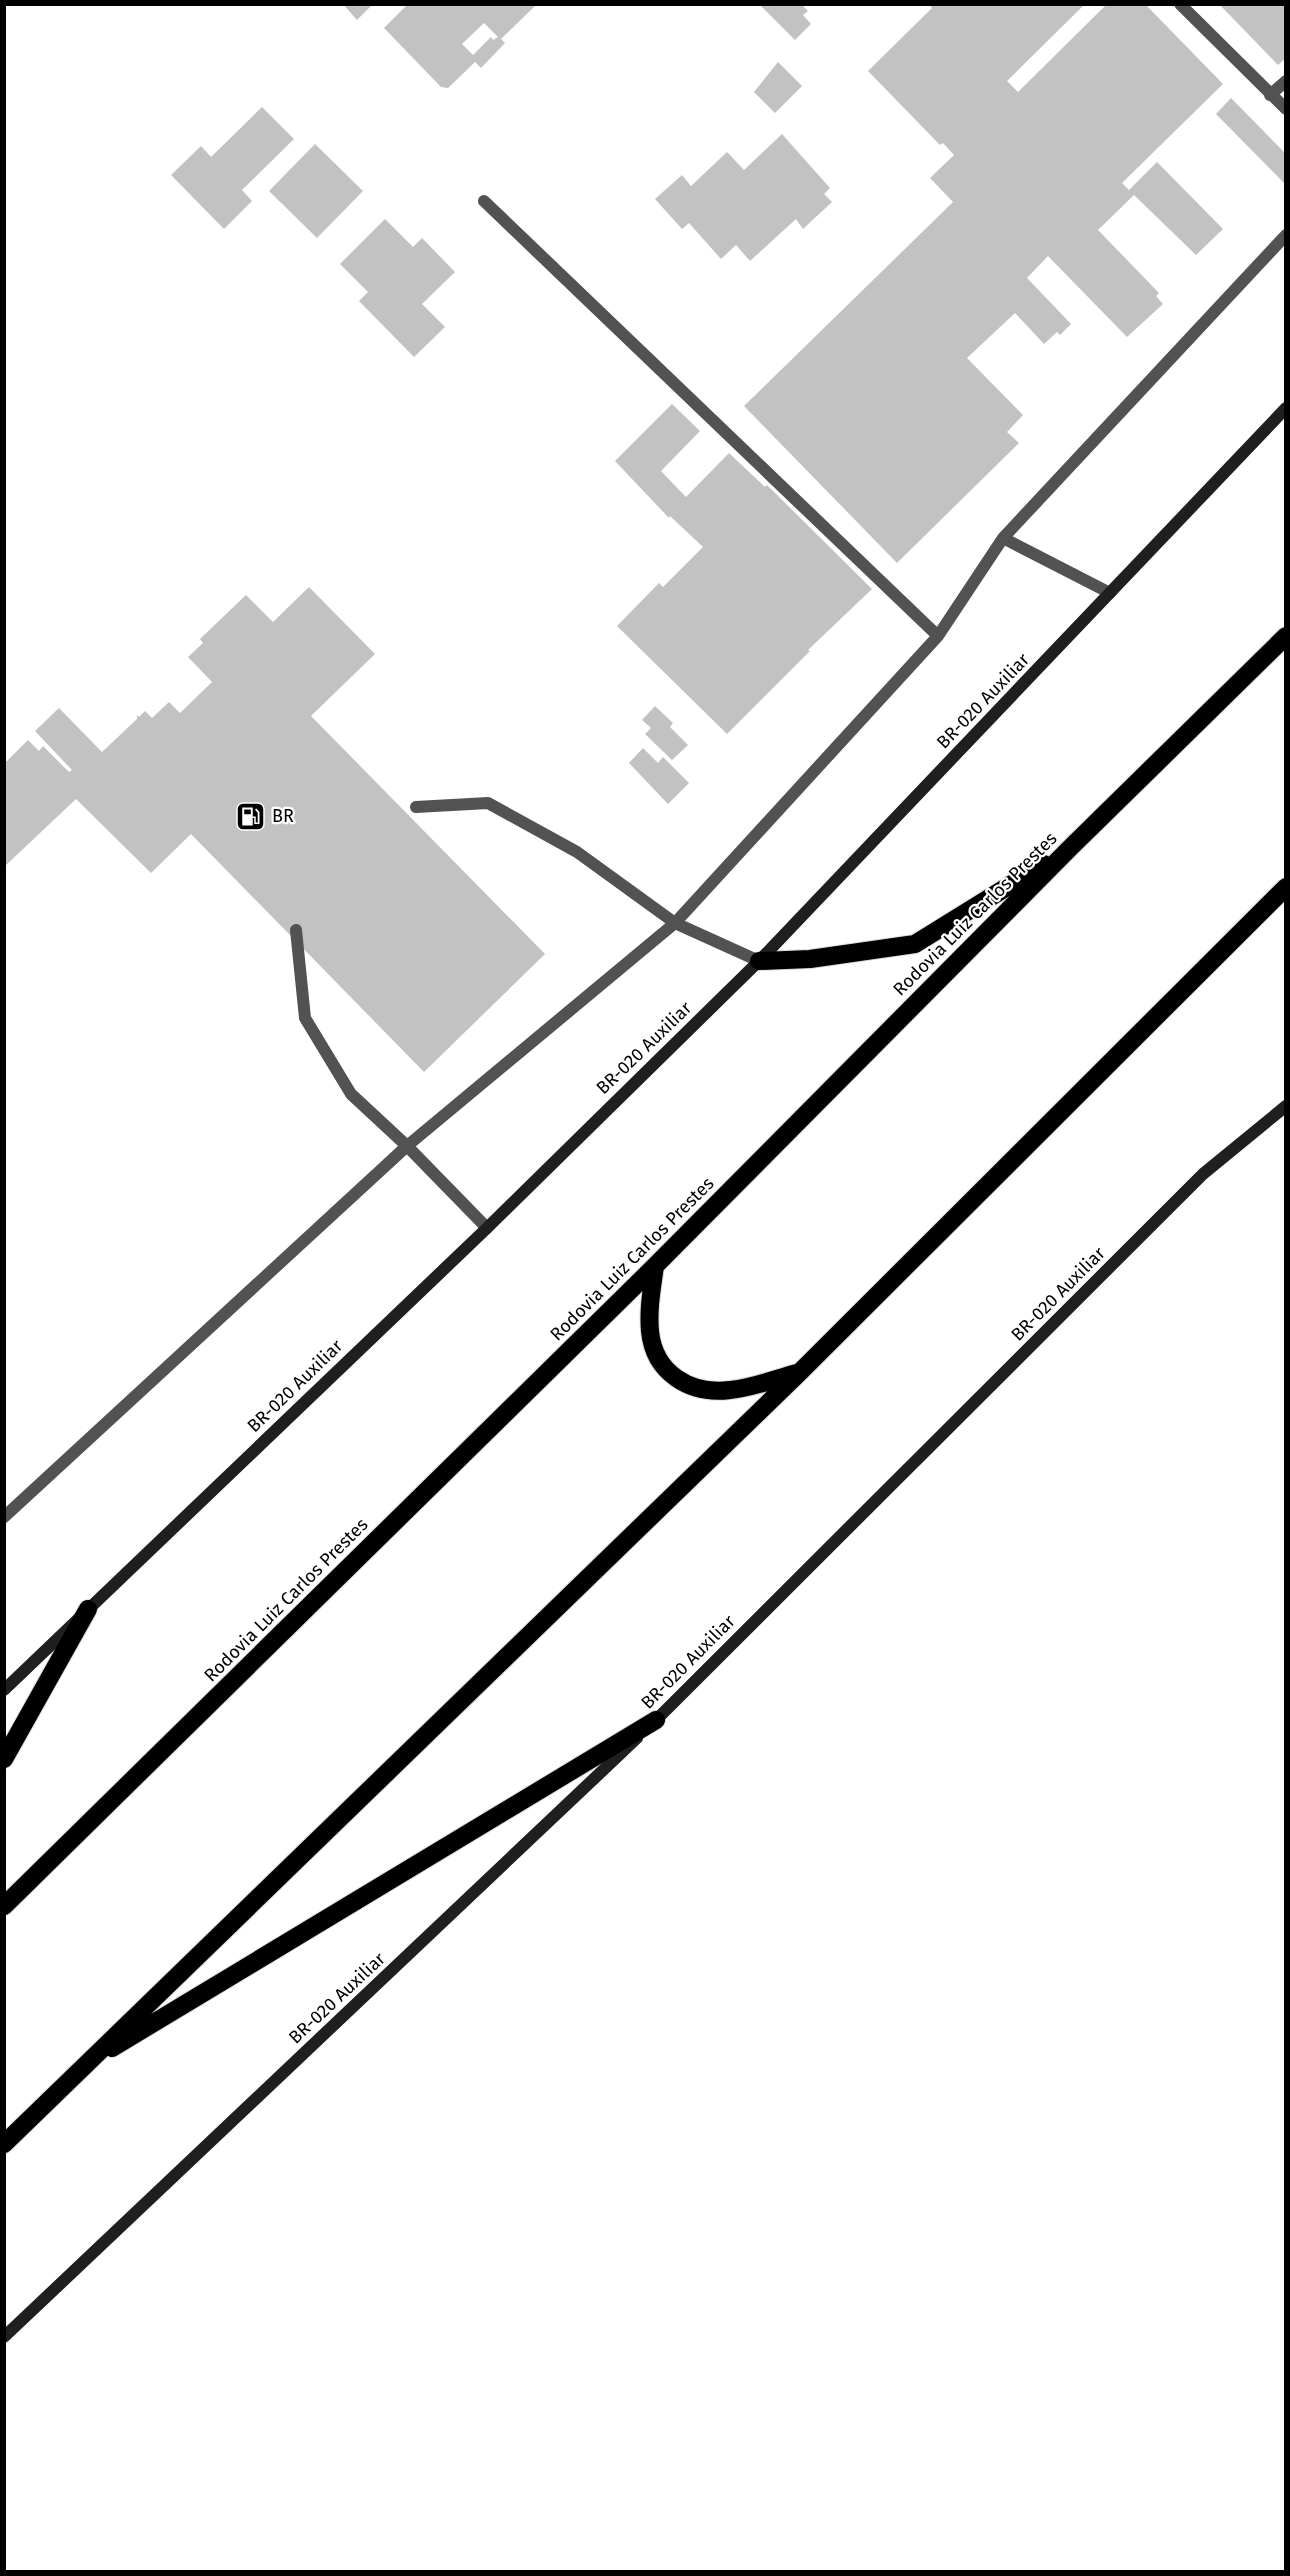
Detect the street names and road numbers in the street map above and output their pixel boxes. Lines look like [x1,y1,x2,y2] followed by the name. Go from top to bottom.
[932,649,1034,753] street label: BR-020 Auxiliar
[889,828,1061,1000] street label: Rodovia Luiz Carlos Prestes
[592,997,696,1099] street label: BR-020 Auxiliar
[546,1173,718,1345] street label: Rodovia Luiz Carlos Prestes
[1006,1242,1110,1346] street label: BR-020 Auxiliar
[243,1335,347,1437] street label: BR-020 Auxiliar
[200,1514,372,1686] street label: Rodovia Luiz Carlos Prestes
[636,1610,740,1714] street label: BR-020 Auxiliar
[284,1948,390,2048] street label: BR-020 Auxiliar

